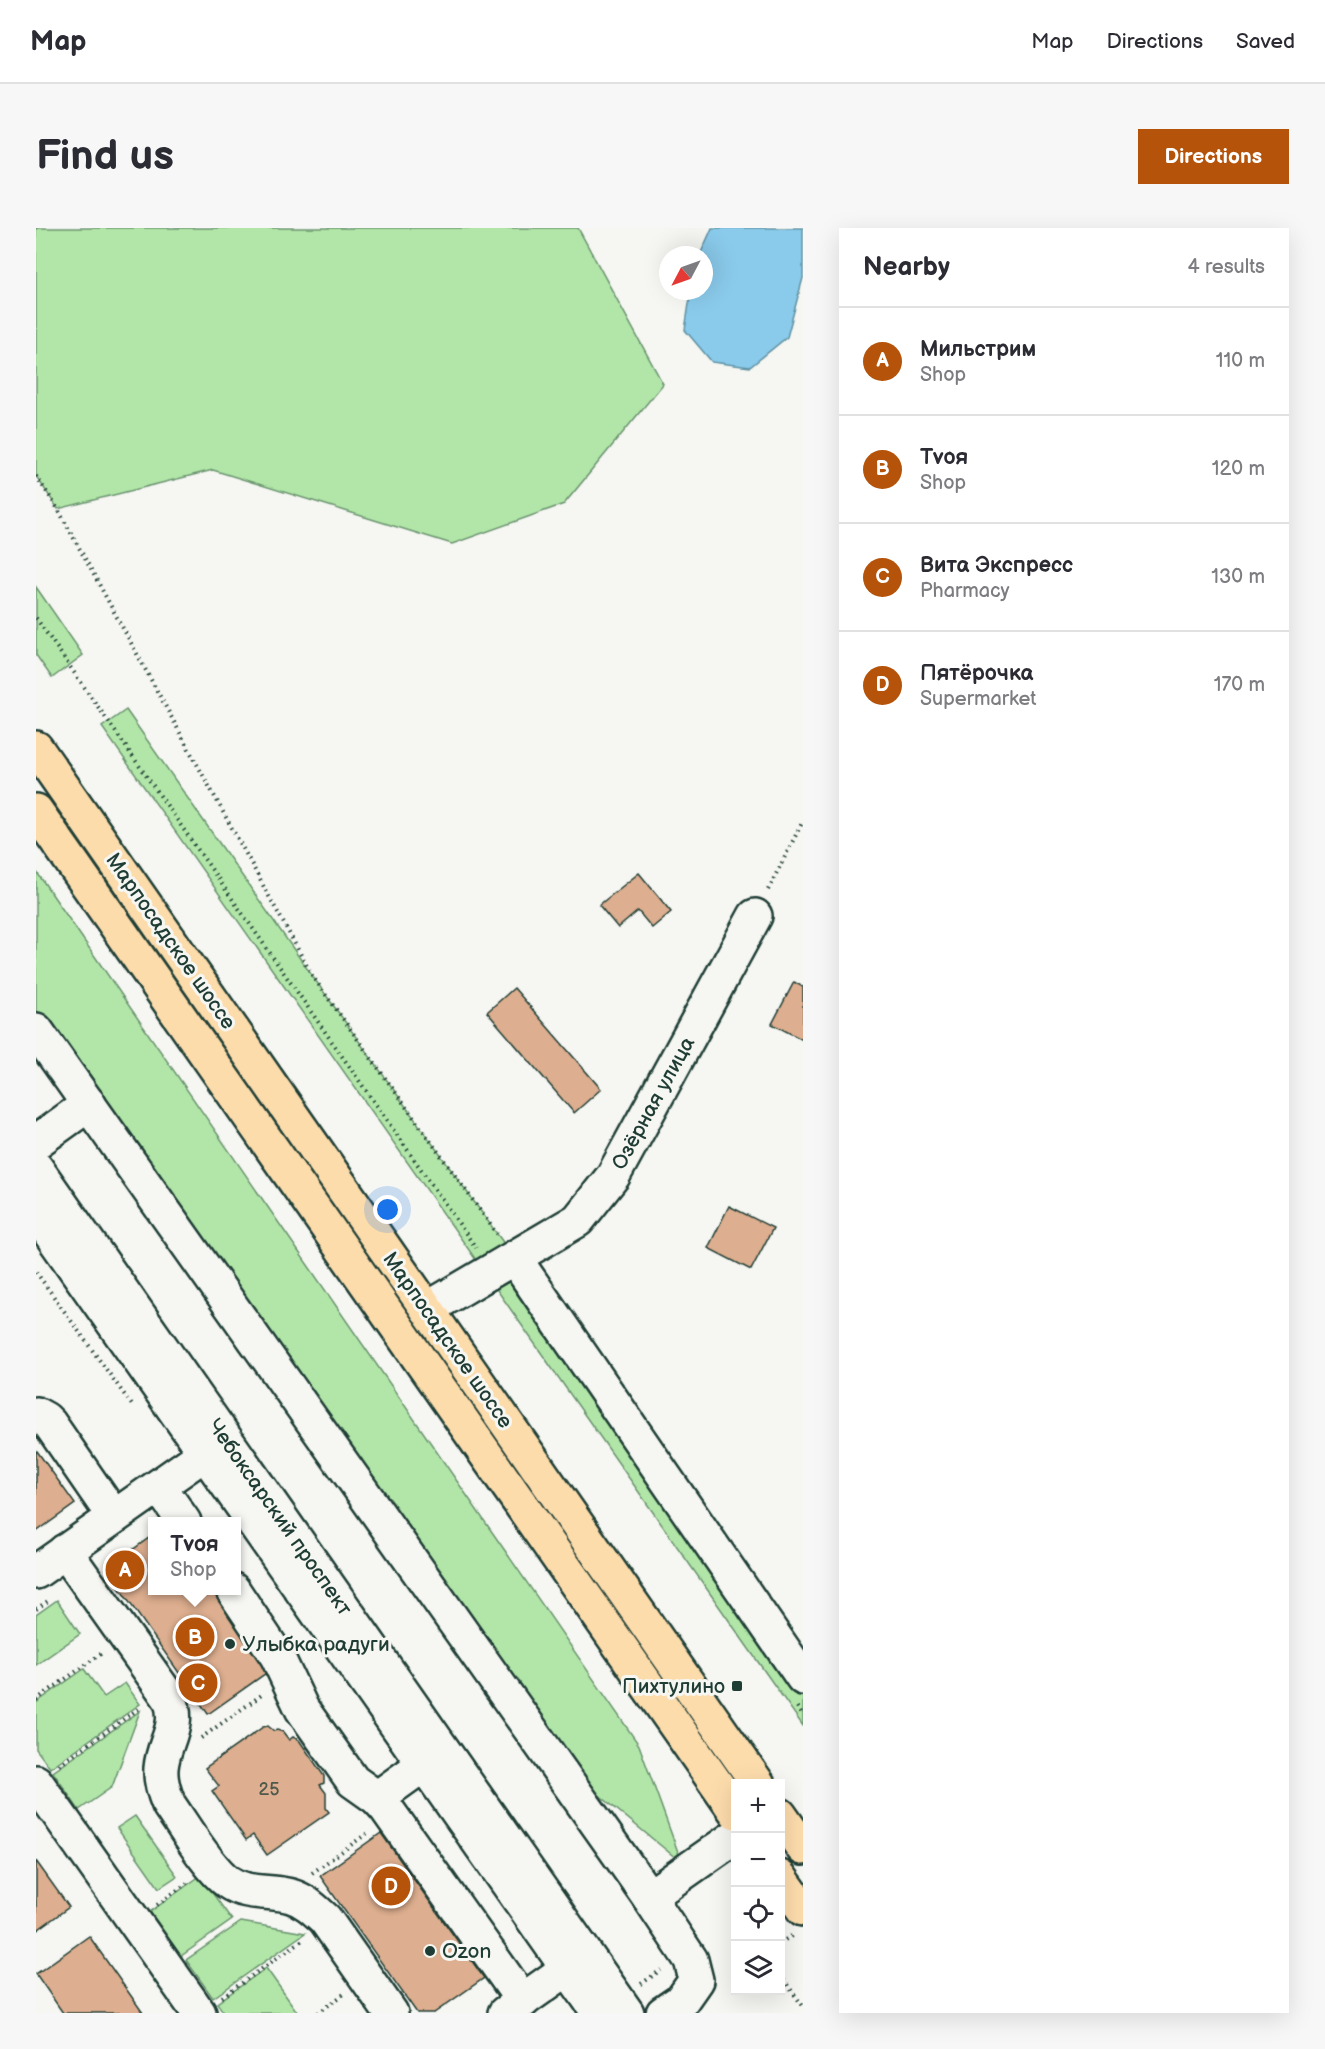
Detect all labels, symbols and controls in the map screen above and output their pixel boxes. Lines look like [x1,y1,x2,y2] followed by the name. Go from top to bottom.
[30,25,86,58] text: Map
[1031,29,1074,54] text: Map
[1107,29,1203,54] text: Directions
[1236,29,1295,54] text: Saved
[1138,129,1289,184] button: Directions
[36,131,174,182] text: Find us
[659,246,713,300] north arrow
[863,252,950,283] text: Nearby
[1187,255,1265,279] text: 4 results
[920,336,1036,363] text: Мильстрим
[876,349,889,373] text: A
[1216,349,1265,373] text: 110 m
[920,363,966,387] text: Shop
[920,444,968,471] text: Тvоя
[875,457,890,481] text: B
[1212,457,1265,481] text: 120 m
[920,471,966,495] text: Shop
[920,552,1073,579] text: Вита Экспресс
[875,565,890,589] text: C
[1211,565,1265,589] text: 130 m
[920,579,1010,603] text: Pharmacy
[920,660,1033,687] text: Пятёрочка
[876,673,889,697] text: D
[1214,673,1265,697] text: 170 m
[920,687,1036,711] text: Supermarket
[100,848,241,1034] street label: Марпосадское шоссе
[607,1032,701,1174] street label: Озёрная улица
[373,1195,402,1224] your location
[377,1247,518,1433] street label: Марпосадское шоссе
[202,1414,357,1621] street label: Чебоксарский проспект
[148,1517,241,1595] popup
[170,1531,219,1558] text: Тvоя
[106,1548,145,1592] pin: A
[170,1558,216,1582] text: Shop
[176,1614,214,1660] pin: B
[242,1632,390,1657] place label: Улыбка радуги
[223,1637,237,1651] marker: Улыбка радуги
[178,1660,218,1706] pin: C
[622,1674,725,1699] place label: Пихтулино
[730,1679,744,1693] marker: Пихтулино
[259,1779,279,1800] house number: 25
[731,1779,785,1995] map controls
[731,1779,785,1833] button: +
[731,1833,785,1887] button: −
[372,1864,410,1908] pin: D
[731,1887,785,1941] button: locate
[442,1939,491,1964] place label: Ozon
[731,1941,785,1995] button: layers
[423,1944,437,1958] marker: Ozon

